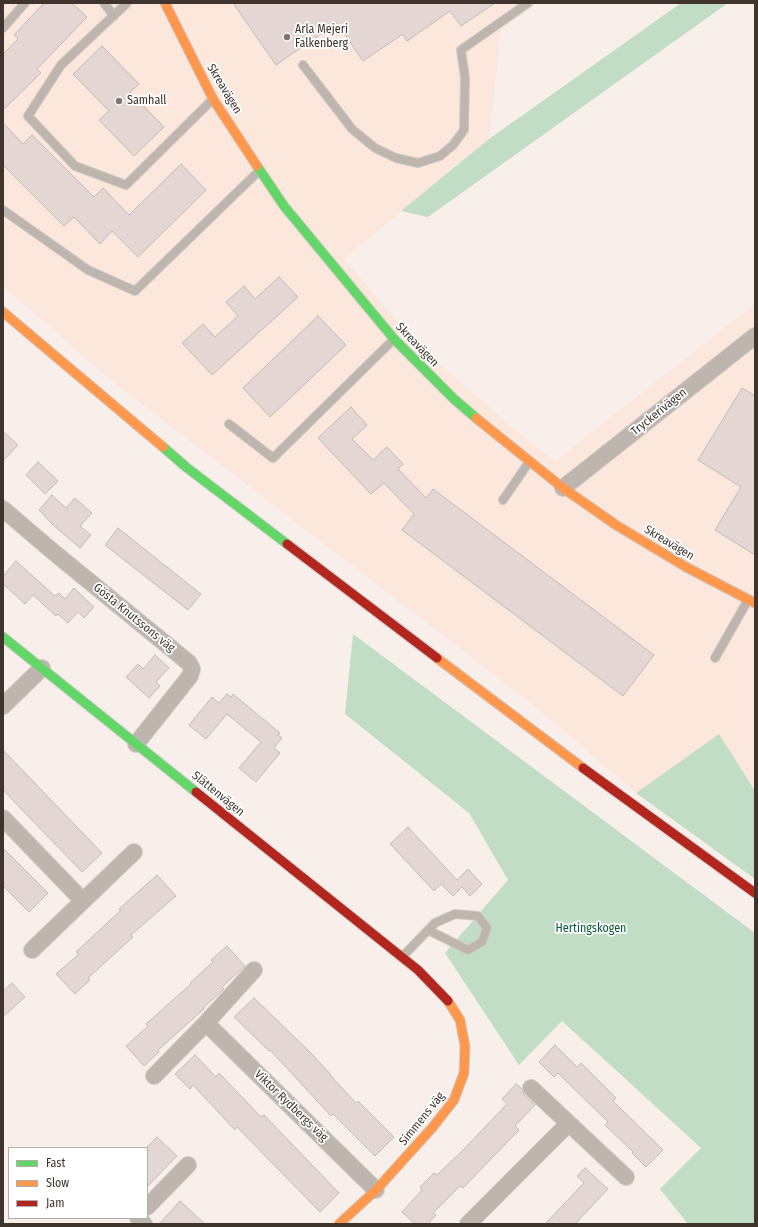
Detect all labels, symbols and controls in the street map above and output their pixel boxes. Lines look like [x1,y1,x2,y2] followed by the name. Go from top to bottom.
[295,23,348,51] place label: Arla Mejeri Falkenberg
[282,32,292,42] marker: Arla Mejeri Falkenberg
[204,61,244,117] street label: Skreavägen
[127,94,166,108] place label: Samhall
[114,96,124,106] marker: Samhall
[393,320,441,370] street label: Skreavägen
[628,385,690,439] street label: Tryckerivägen
[641,523,697,563] street label: Skreavägen
[90,581,178,655] street label: Gösta Knutssons väg
[189,768,247,820] street label: Slättenvägen
[556,922,626,936] park label: Hertingskogen
[251,1067,331,1145] street label: Viktor Rydbergs väg
[396,1090,448,1148] street label: Simmens väg
[8,1147,148,1219] legend
[46,1156,65,1170] text: Fast
[46,1176,69,1190] text: Slow
[46,1196,64,1210] text: Jam

